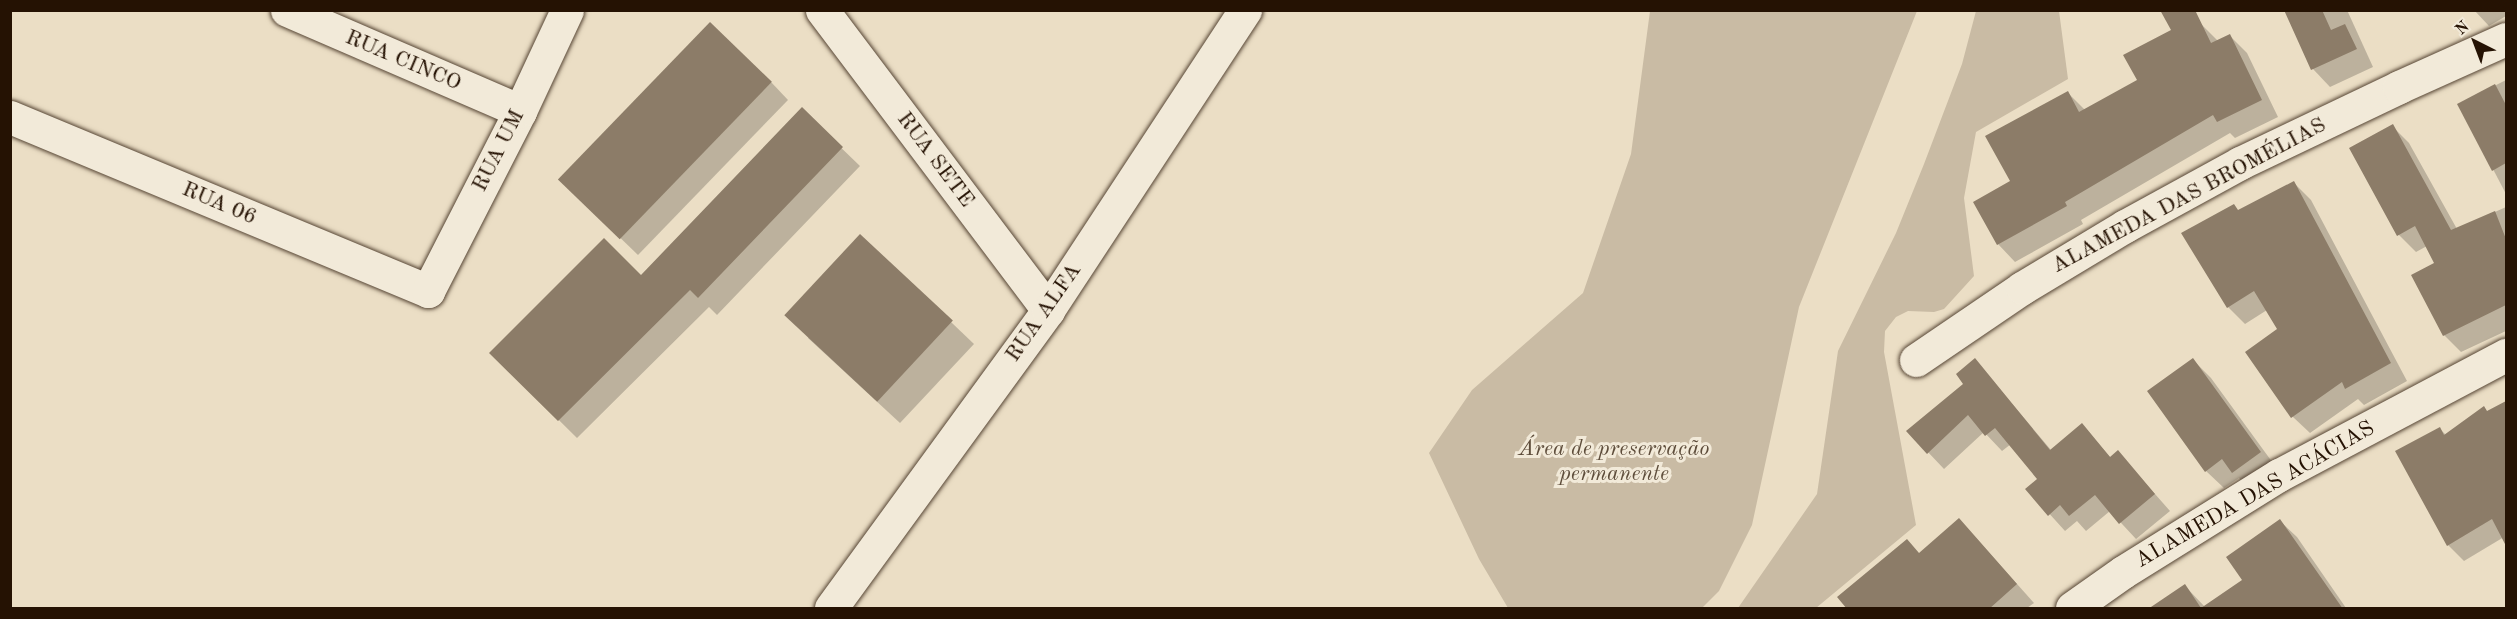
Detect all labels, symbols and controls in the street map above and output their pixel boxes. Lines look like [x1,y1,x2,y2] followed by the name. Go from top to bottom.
[2445,12,2505,72] north arrow
[2453,19,2473,39] text: N
[341,25,465,97] street label: RUA CINCO
[467,106,531,196] street label: RUA UM
[891,107,979,213] street label: RUA SETE
[2047,112,2331,280] street label: ALAMEDA DAS BROMÉLIAS
[178,177,260,231] street label: RUA 06
[1000,259,1088,367] street label: RUA ALFA
[2131,416,2379,574] street label: ALAMEDA DAS ACÁCIAS
[1519,436,1709,488] park label: Área de preservação permanente

